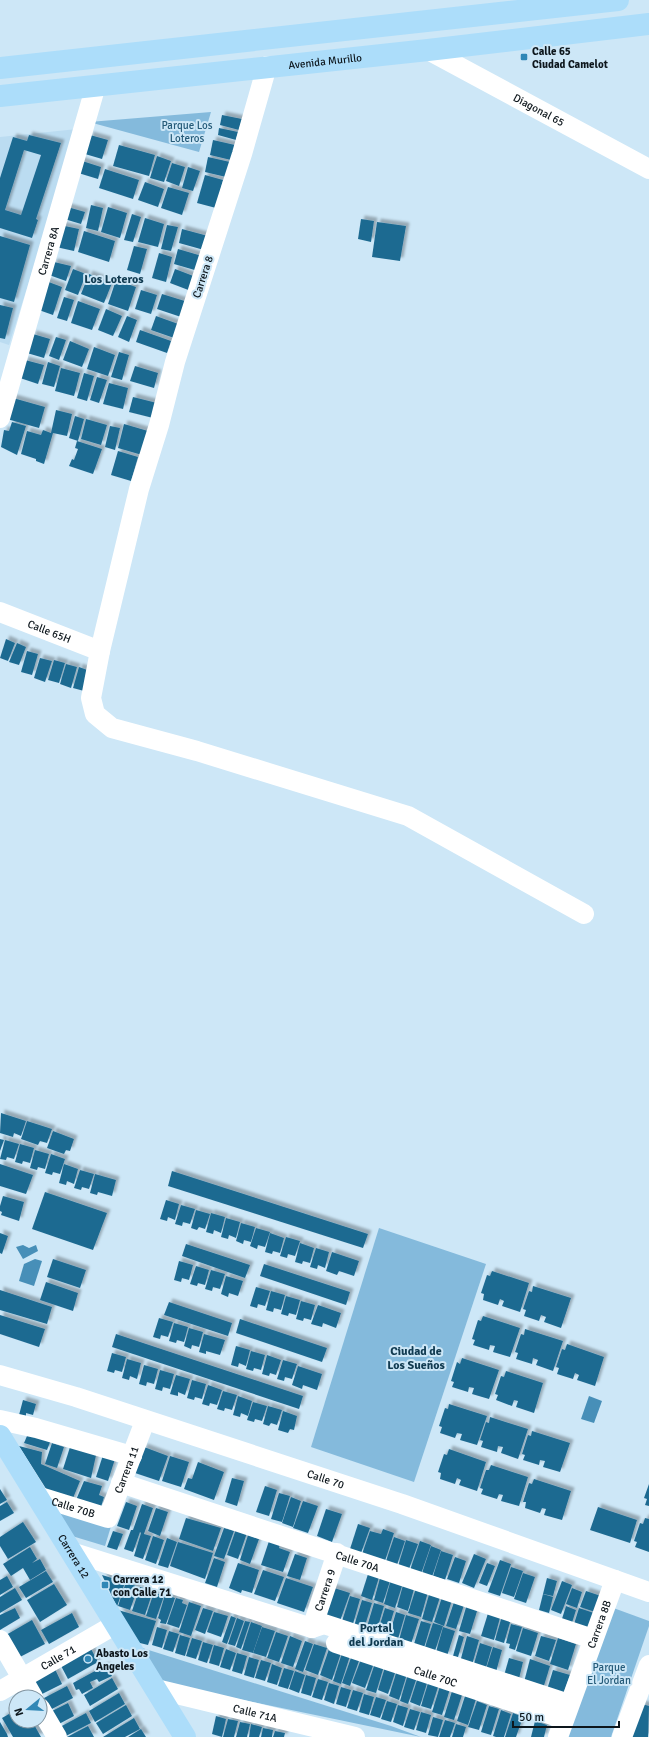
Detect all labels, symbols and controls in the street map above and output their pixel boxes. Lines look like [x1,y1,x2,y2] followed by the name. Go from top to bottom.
[532,45,608,71] place label: Calle 65 Ciudad Camelot
[288,51,363,71] street label: Avenida Murillo
[519,52,529,62] marker: Calle 65 Ciudad Camelot
[511,91,567,129] street label: Diagonal 65
[161,119,213,145] park label: Parque Los Loteros
[35,225,61,277] street label: Carrera 8A
[190,254,216,300] street label: Carrera 8
[84,272,144,287] district label: Los Loteros
[26,617,73,646] street label: Calle 65H
[387,1344,446,1373] district label: Ciudad de Los Sueños
[112,1444,141,1495] street label: Carrera 11
[306,1467,346,1491] street label: Calle 70
[50,1494,97,1520] street label: Calle 70B
[55,1532,92,1581] street label: Carrera 12
[334,1548,381,1574] street label: Calle 70A
[312,1567,338,1613] street label: Carrera 9
[113,1573,171,1599] place label: Carrera 12 con Calle 71
[100,1580,110,1590] marker: Carrera 12 con Calle 71
[584,1598,614,1650] street label: Carrera 8B
[349,1621,404,1650] district label: Portal del Jordan
[38,1642,78,1673] street label: Calle 71
[96,1647,148,1673] place label: Abasto Los Angeles
[83,1654,93,1664] marker: Abasto Los Angeles
[587,1661,631,1687] park label: Parque El Jordan
[412,1663,459,1690] street label: Calle 70C
[8,1689,48,1729] north arrow
[232,1701,279,1725] street label: Calle 71A
[513,1703,619,1729] scale bar
[12,1706,26,1718] text: N
[519,1710,544,1725] text: 50 m

